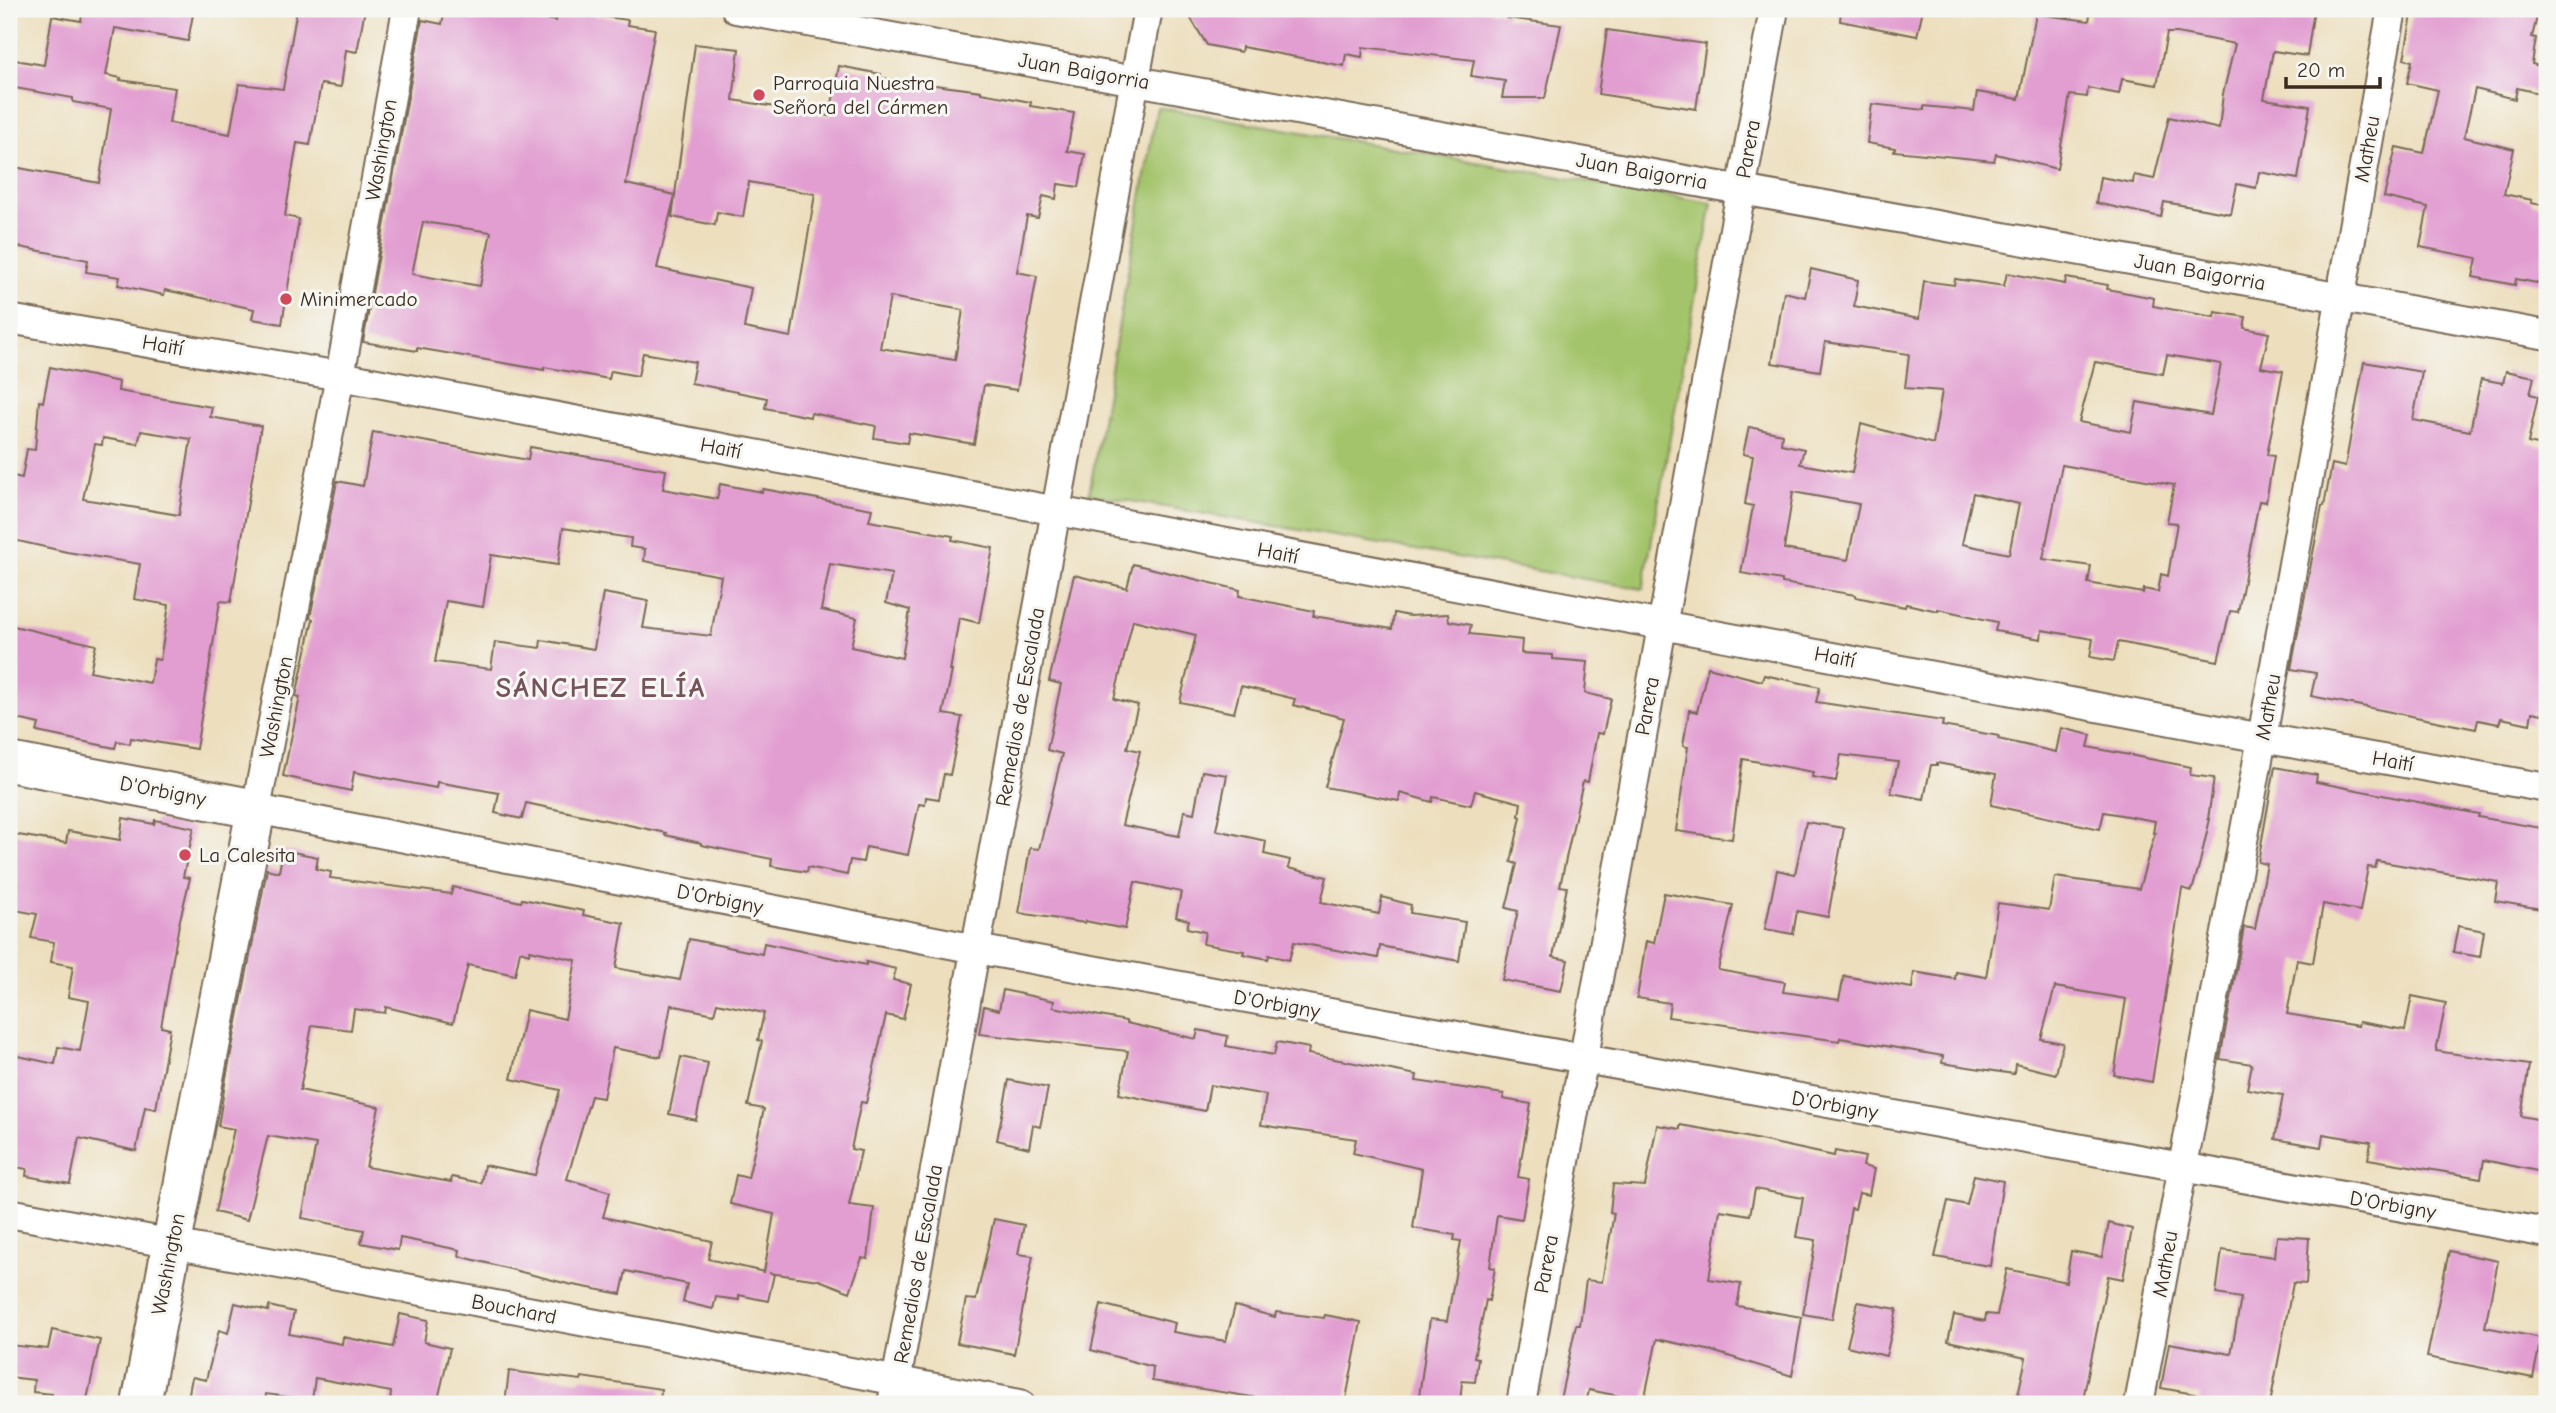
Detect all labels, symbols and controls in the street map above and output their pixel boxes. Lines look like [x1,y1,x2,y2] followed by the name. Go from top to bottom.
[2286,46,2381,90] scale bar
[1016,48,1152,94] street label: Juan Baigorria
[2297,58,2345,82] text: 20 m
[773,71,948,119] place label: Parroquia Nuestra Señora del Cármen
[751,87,767,103] marker: Parroquia Nuestra Señora del Cármen
[360,97,402,203] street label: Washington
[2349,114,2385,184] street label: Matheu
[1731,118,1765,180] street label: Parera
[1574,148,1710,194] street label: Juan Baigorria
[2132,249,2268,295] street label: Juan Baigorria
[300,287,418,311] place label: Minimercado
[278,291,294,307] marker: Minimercado
[140,330,186,360] street label: Haití
[698,432,744,464] street label: Haití
[1255,537,1301,569] street label: Haití
[991,606,1049,808] street label: Remedios de Escalada
[1812,641,1858,673] street label: Haití
[254,654,298,760] street label: Washington
[496,671,706,704] district label: SÁNCHEZ ELÍA
[2250,672,2286,742] street label: Matheu
[1630,675,1664,737] street label: Parera
[2370,746,2416,776] street label: Haití
[118,771,209,811] street label: D'Orbigny
[199,843,296,867] place label: La Calesita
[177,847,193,863] marker: La Calesita
[675,879,766,919] street label: D'Orbigny
[1232,985,1323,1024] street label: D'Orbigny
[1790,1086,1881,1125] street label: D'Orbigny
[889,1163,947,1365] street label: Remedios de Escalada
[2348,1186,2439,1225] street label: D'Orbigny
[146,1211,190,1317] street label: Washington
[2147,1229,2183,1299] street label: Matheu
[1529,1233,1563,1295] street label: Parera
[470,1289,558,1329] street label: Bouchard

